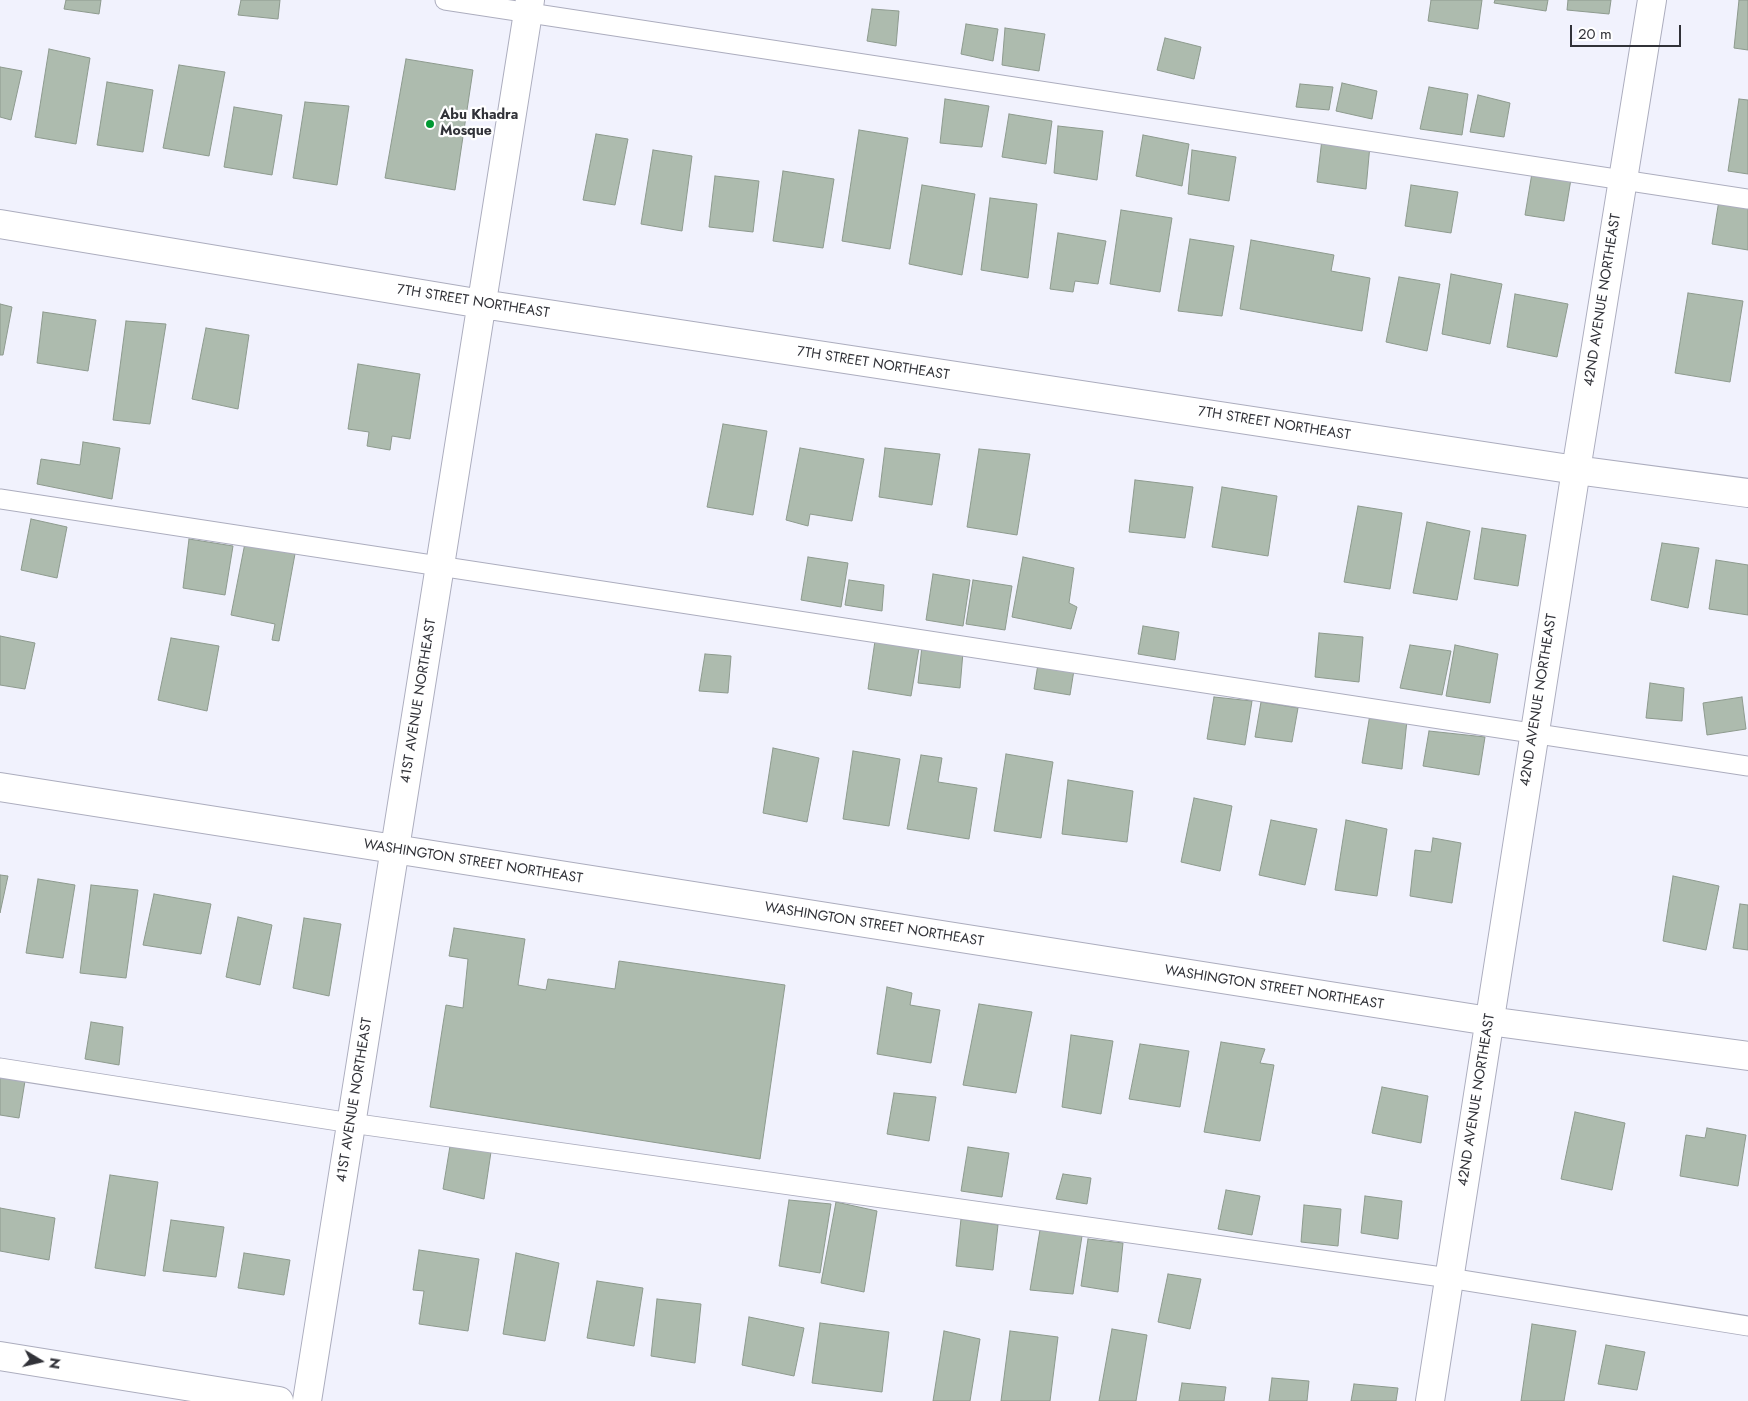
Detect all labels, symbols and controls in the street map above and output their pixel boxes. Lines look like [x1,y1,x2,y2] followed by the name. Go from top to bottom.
[1573,15,1684,47] scale bar
[1578,23,1612,45] text: 20 m
[440,108,518,140] place label: Abu Khadra Mosque
[424,118,436,130] marker: Abu Khadra Mosque
[1581,213,1625,387] street label: 42ND AVENUE NORTHEAST
[396,282,550,322] street label: 7TH STREET NORTHEAST
[796,344,950,384] street label: 7TH STREET NORTHEAST
[1197,404,1351,444] street label: 7TH STREET NORTHEAST
[1517,613,1561,787] street label: 42ND AVENUE NORTHEAST
[398,617,440,785] street label: 41ST AVENUE NORTHEAST
[362,836,584,888] street label: WASHINGTON STREET NORTHEAST
[763,899,985,951] street label: WASHINGTON STREET NORTHEAST
[1163,962,1385,1014] street label: WASHINGTON STREET NORTHEAST
[1455,1013,1499,1187] street label: 42ND AVENUE NORTHEAST
[334,1016,376,1184] street label: 41ST AVENUE NORTHEAST
[15,1336,65,1386] north arrow
[44,1356,66,1370] text: N

